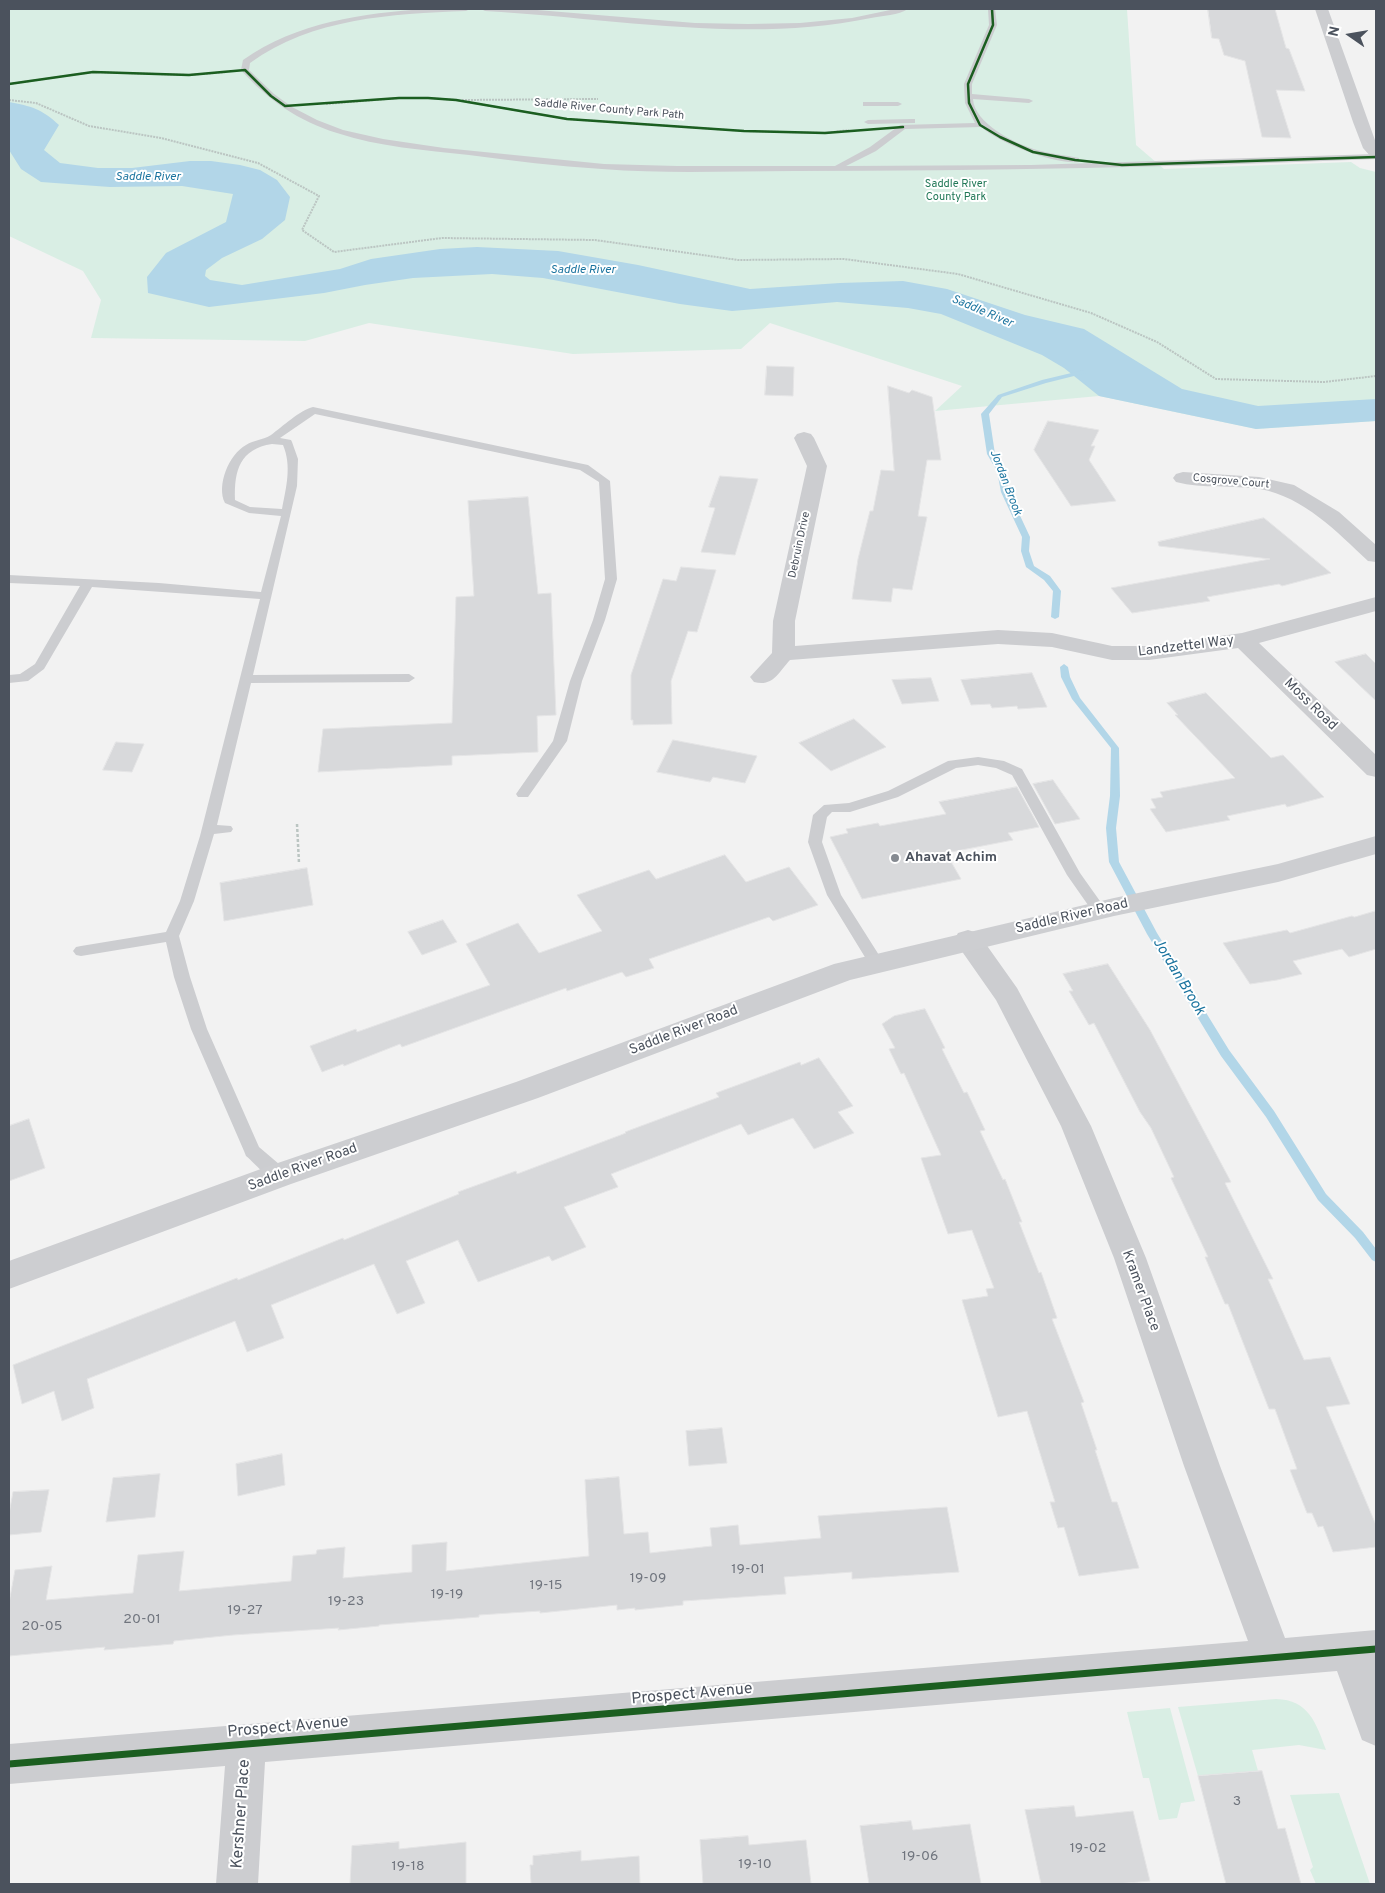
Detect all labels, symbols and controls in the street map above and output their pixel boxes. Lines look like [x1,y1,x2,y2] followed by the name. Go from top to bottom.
[1325,10,1375,60] north arrow
[1325,25,1344,38] text: N
[533,97,685,123] street label: Saddle River County Park Path
[115,171,181,185] water label: Saddle River
[925,178,987,204] park label: Saddle River County Park
[550,264,616,278] water label: Saddle River
[949,293,1015,331] water label: Saddle River
[986,448,1024,518] water label: Jordan Brook
[1192,472,1270,492] street label: Cosgrove Court
[787,511,813,579] street label: Debruin Drive
[1137,633,1235,661] street label: Landzettel Way
[1280,675,1340,735] street label: Moss Road
[905,850,997,866] place label: Ahavat Achim
[889,852,901,864] marker: Ahavat Achim
[1014,896,1130,938] street label: Saddle River Road
[1148,935,1208,1019] water label: Jordan Brook
[627,1003,741,1059] street label: Saddle River Road
[246,1140,360,1196] street label: Saddle River Road
[1118,1248,1162,1334] street label: Kramer Place
[731,1562,765,1578] house number: 19-01
[630,1571,666,1587] house number: 19-09
[529,1578,563,1594] house number: 19-15
[431,1587,463,1603] house number: 19-19
[328,1594,364,1610] house number: 19-23
[228,1603,262,1619] house number: 19-27
[123,1612,161,1628] house number: 20-01
[22,1619,62,1635] house number: 20-05
[631,1680,753,1710] street label: Prospect Avenue
[227,1713,349,1743] street label: Prospect Avenue
[229,1759,255,1869] street label: Kershner Place
[1233,1794,1241,1810] house number: 3
[1070,1841,1106,1857] house number: 19-02
[902,1849,938,1865] house number: 19-06
[738,1857,772,1873] house number: 19-10
[392,1859,424,1875] house number: 19-18

